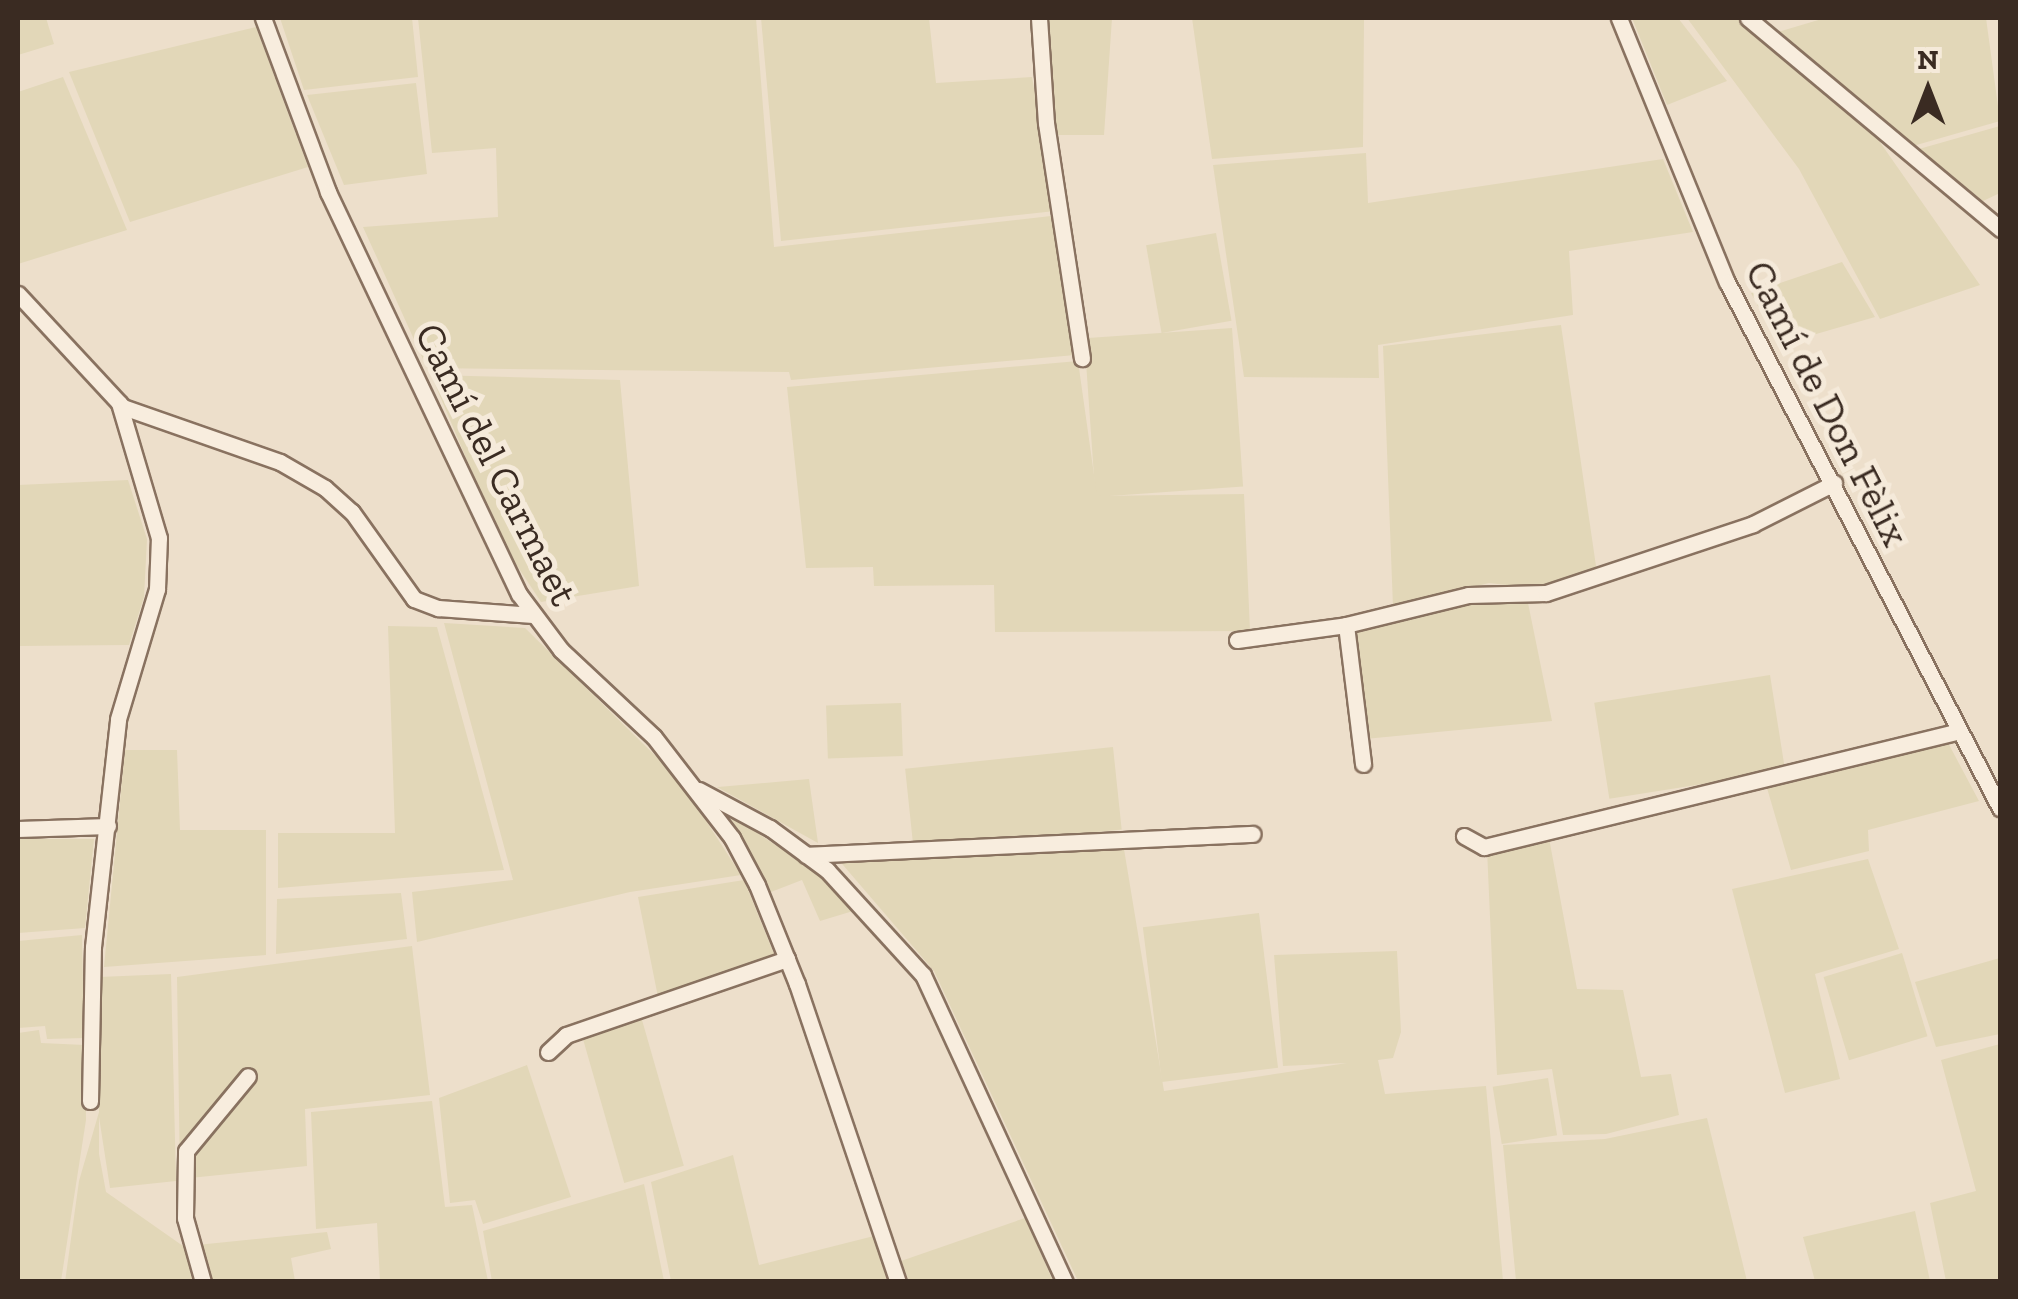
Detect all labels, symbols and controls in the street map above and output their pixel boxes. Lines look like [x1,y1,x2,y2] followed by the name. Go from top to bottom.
[1878,40,1978,140] north arrow
[1917,43,1939,76] text: N
[1736,253,1920,553] street label: Camí de Don Fèlix
[405,315,589,613] street label: Camí del Carmaet

